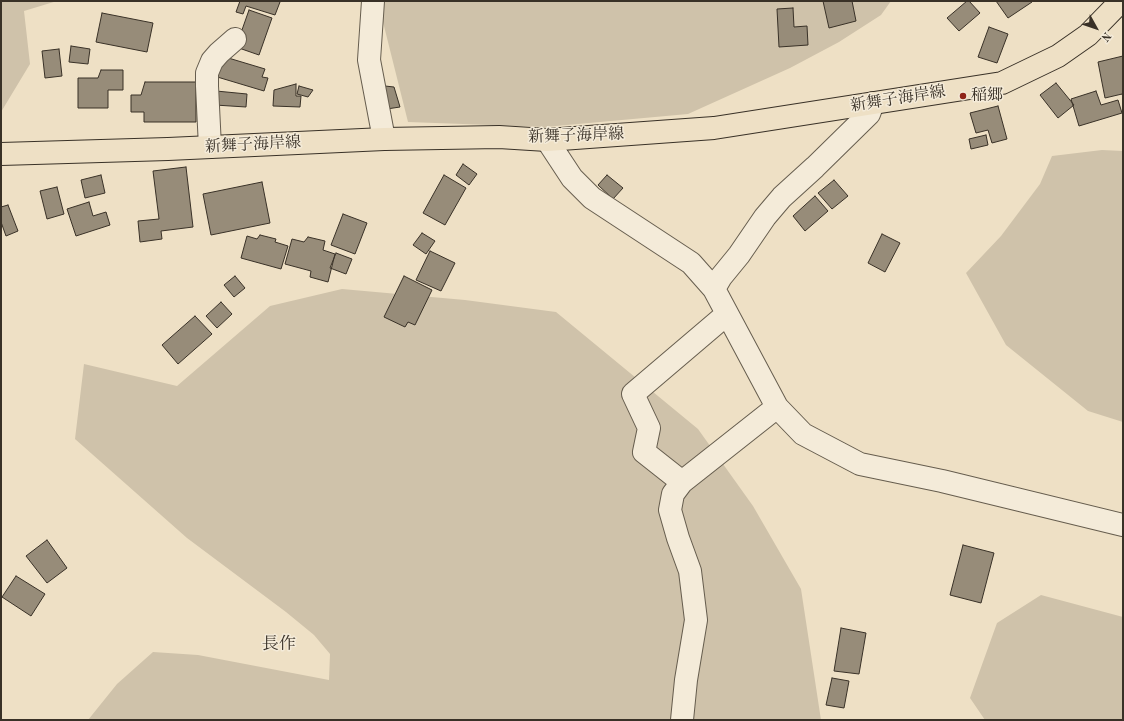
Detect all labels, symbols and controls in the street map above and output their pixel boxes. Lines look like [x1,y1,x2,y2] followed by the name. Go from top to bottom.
[1076,8,1116,48] north arrow
[1099,29,1112,43] text: N
[849,82,947,116] street label: 新舞子海岸線
[971,86,1003,106] place label: 稲郷
[958,91,968,101] marker: 稲郷
[528,125,624,147] street label: 新舞子海岸線
[205,133,301,157] street label: 新舞子海岸線
[262,635,296,655] district label: 長作

